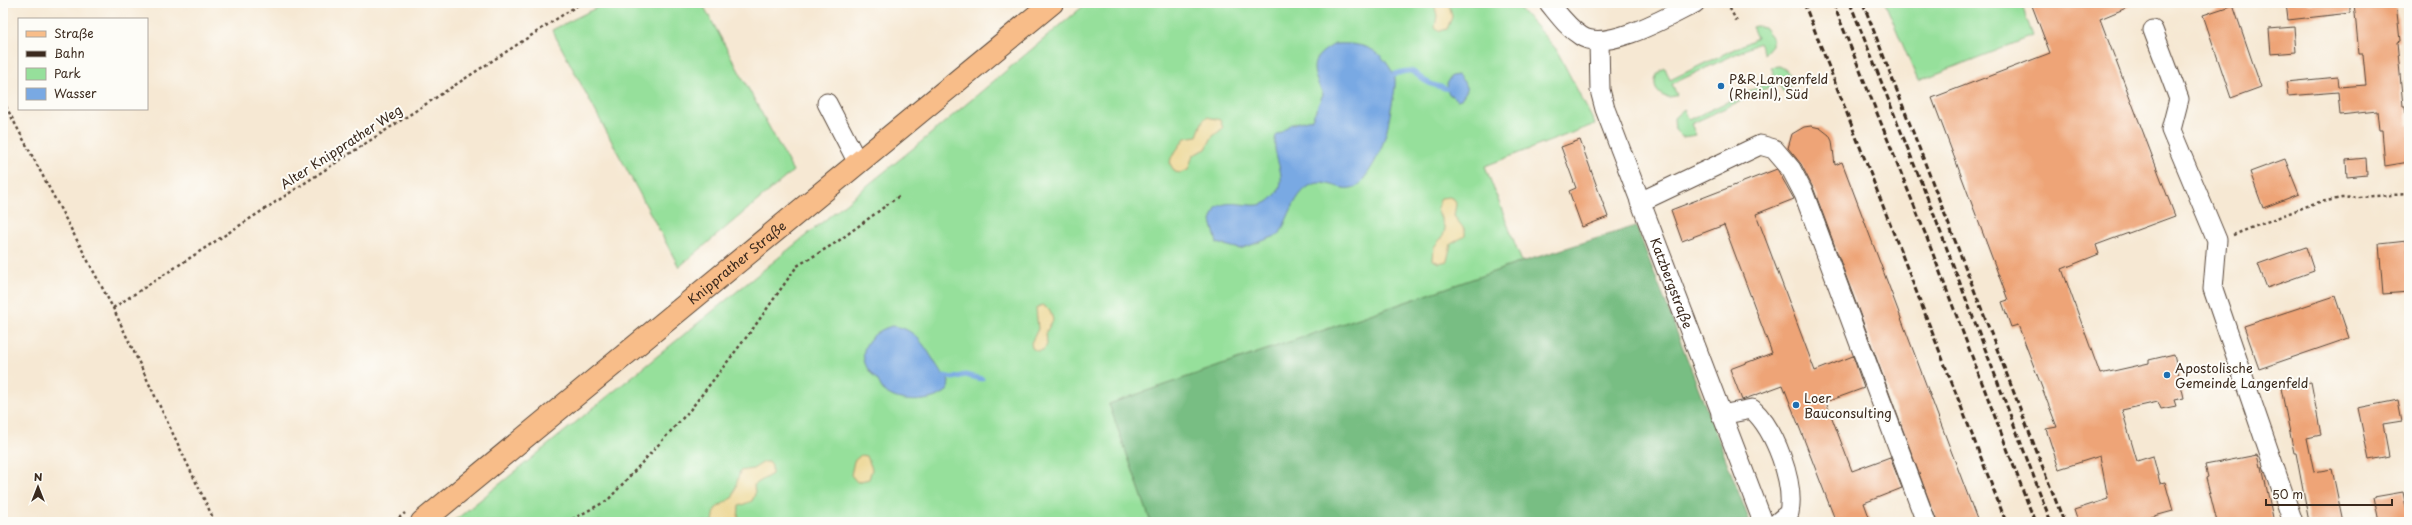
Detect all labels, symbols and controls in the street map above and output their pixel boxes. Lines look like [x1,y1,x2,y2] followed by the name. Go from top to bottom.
[18,18,148,110] legend
[54,24,94,42] text: Straße
[54,44,85,62] text: Bahn
[54,64,81,82] text: Park
[1729,69,1828,103] place label: P&R,Langenfeld (Rheinl), Süd
[1716,81,1726,91] marker: P&R,Langenfeld (Rheinl), Süd
[54,84,97,102] text: Wasser
[276,100,405,193] street label: Alter Knipprather Weg
[683,216,790,308] street label: Knipprather Straße
[1646,235,1698,331] street label: Katzbergstraße
[2175,358,2308,392] place label: Apostolische Gemeinde Langenfeld
[2162,370,2172,380] marker: Apostolische Gemeinde Langenfeld
[1804,388,1892,422] place label: Loer Bauconsulting
[1791,400,1801,410] marker: Loer Bauconsulting
[18,467,58,507] north arrow
[34,468,43,485] text: N
[2266,481,2392,507] scale bar
[2272,485,2303,503] text: 50 m

